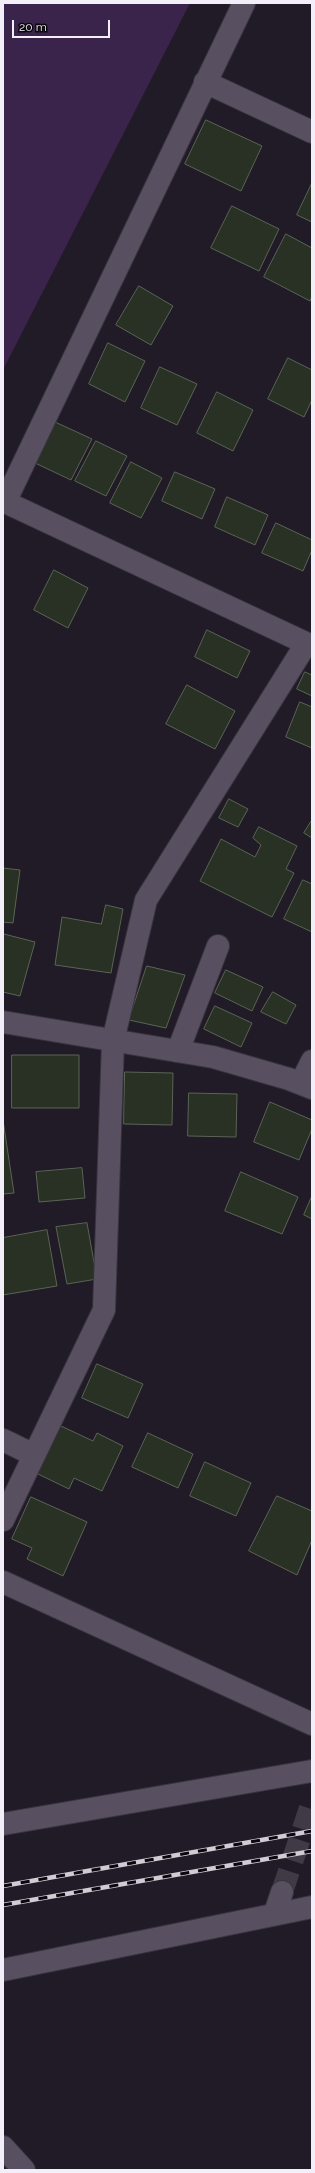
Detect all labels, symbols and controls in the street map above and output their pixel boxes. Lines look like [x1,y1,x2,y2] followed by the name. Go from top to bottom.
[14,12,112,38] scale bar
[19,20,47,34] text: 20 m

